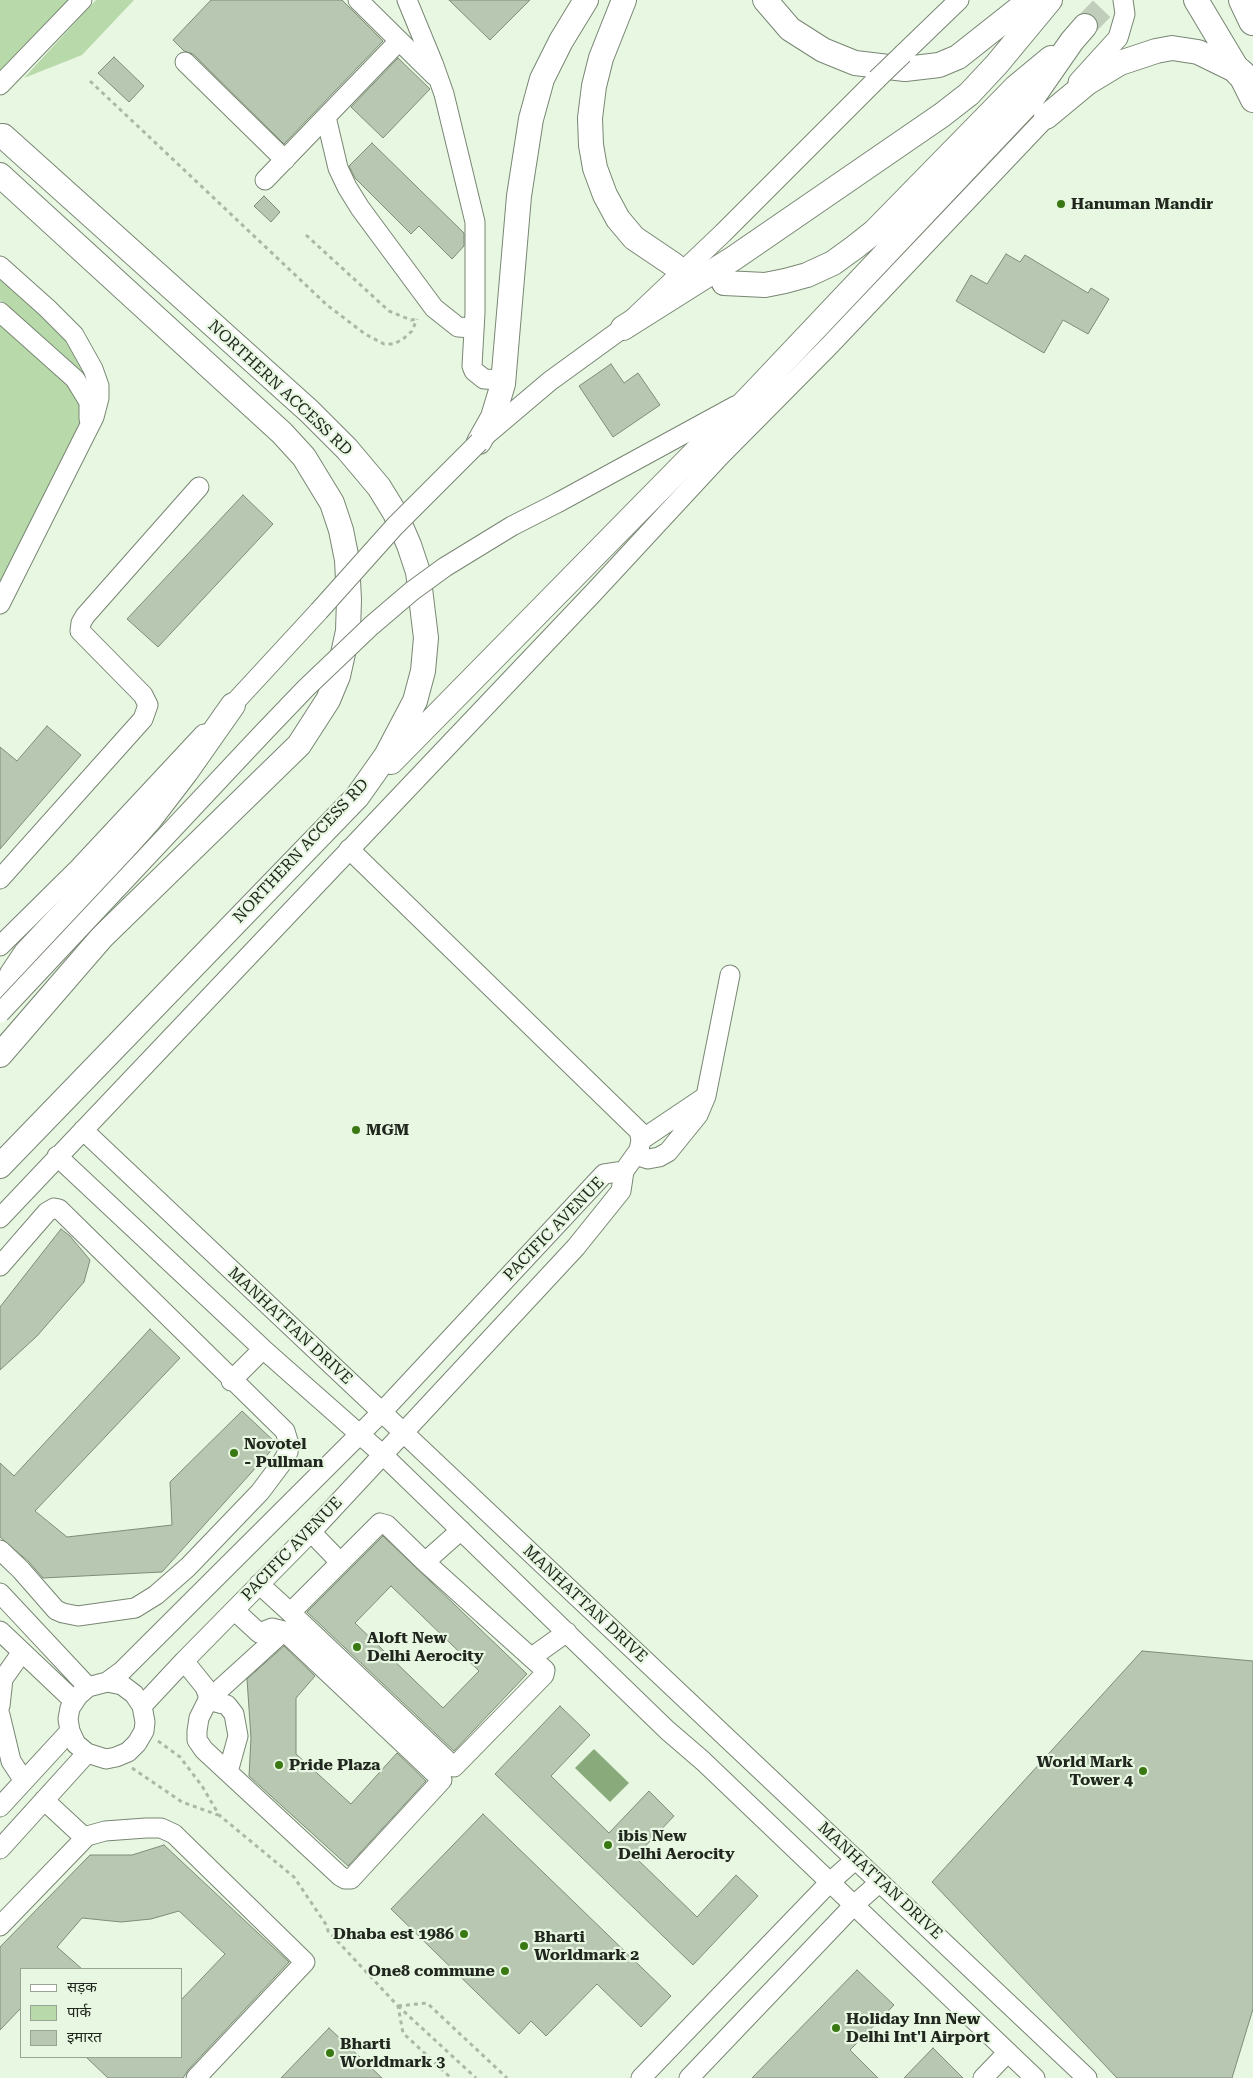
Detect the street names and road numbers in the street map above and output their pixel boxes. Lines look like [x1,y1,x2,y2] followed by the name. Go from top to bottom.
[204,316,356,460] street label: NORTHERN ACCESS RD
[229,775,373,927] street label: NORTHERN ACCESS RD
[500,1173,608,1285] street label: PACIFIC AVENUE
[224,1263,356,1389] street label: MANHATTAN DRIVE
[238,1493,346,1605] street label: PACIFIC AVENUE
[519,1541,651,1667] street label: MANHATTAN DRIVE
[814,1818,946,1944] street label: MANHATTAN DRIVE

